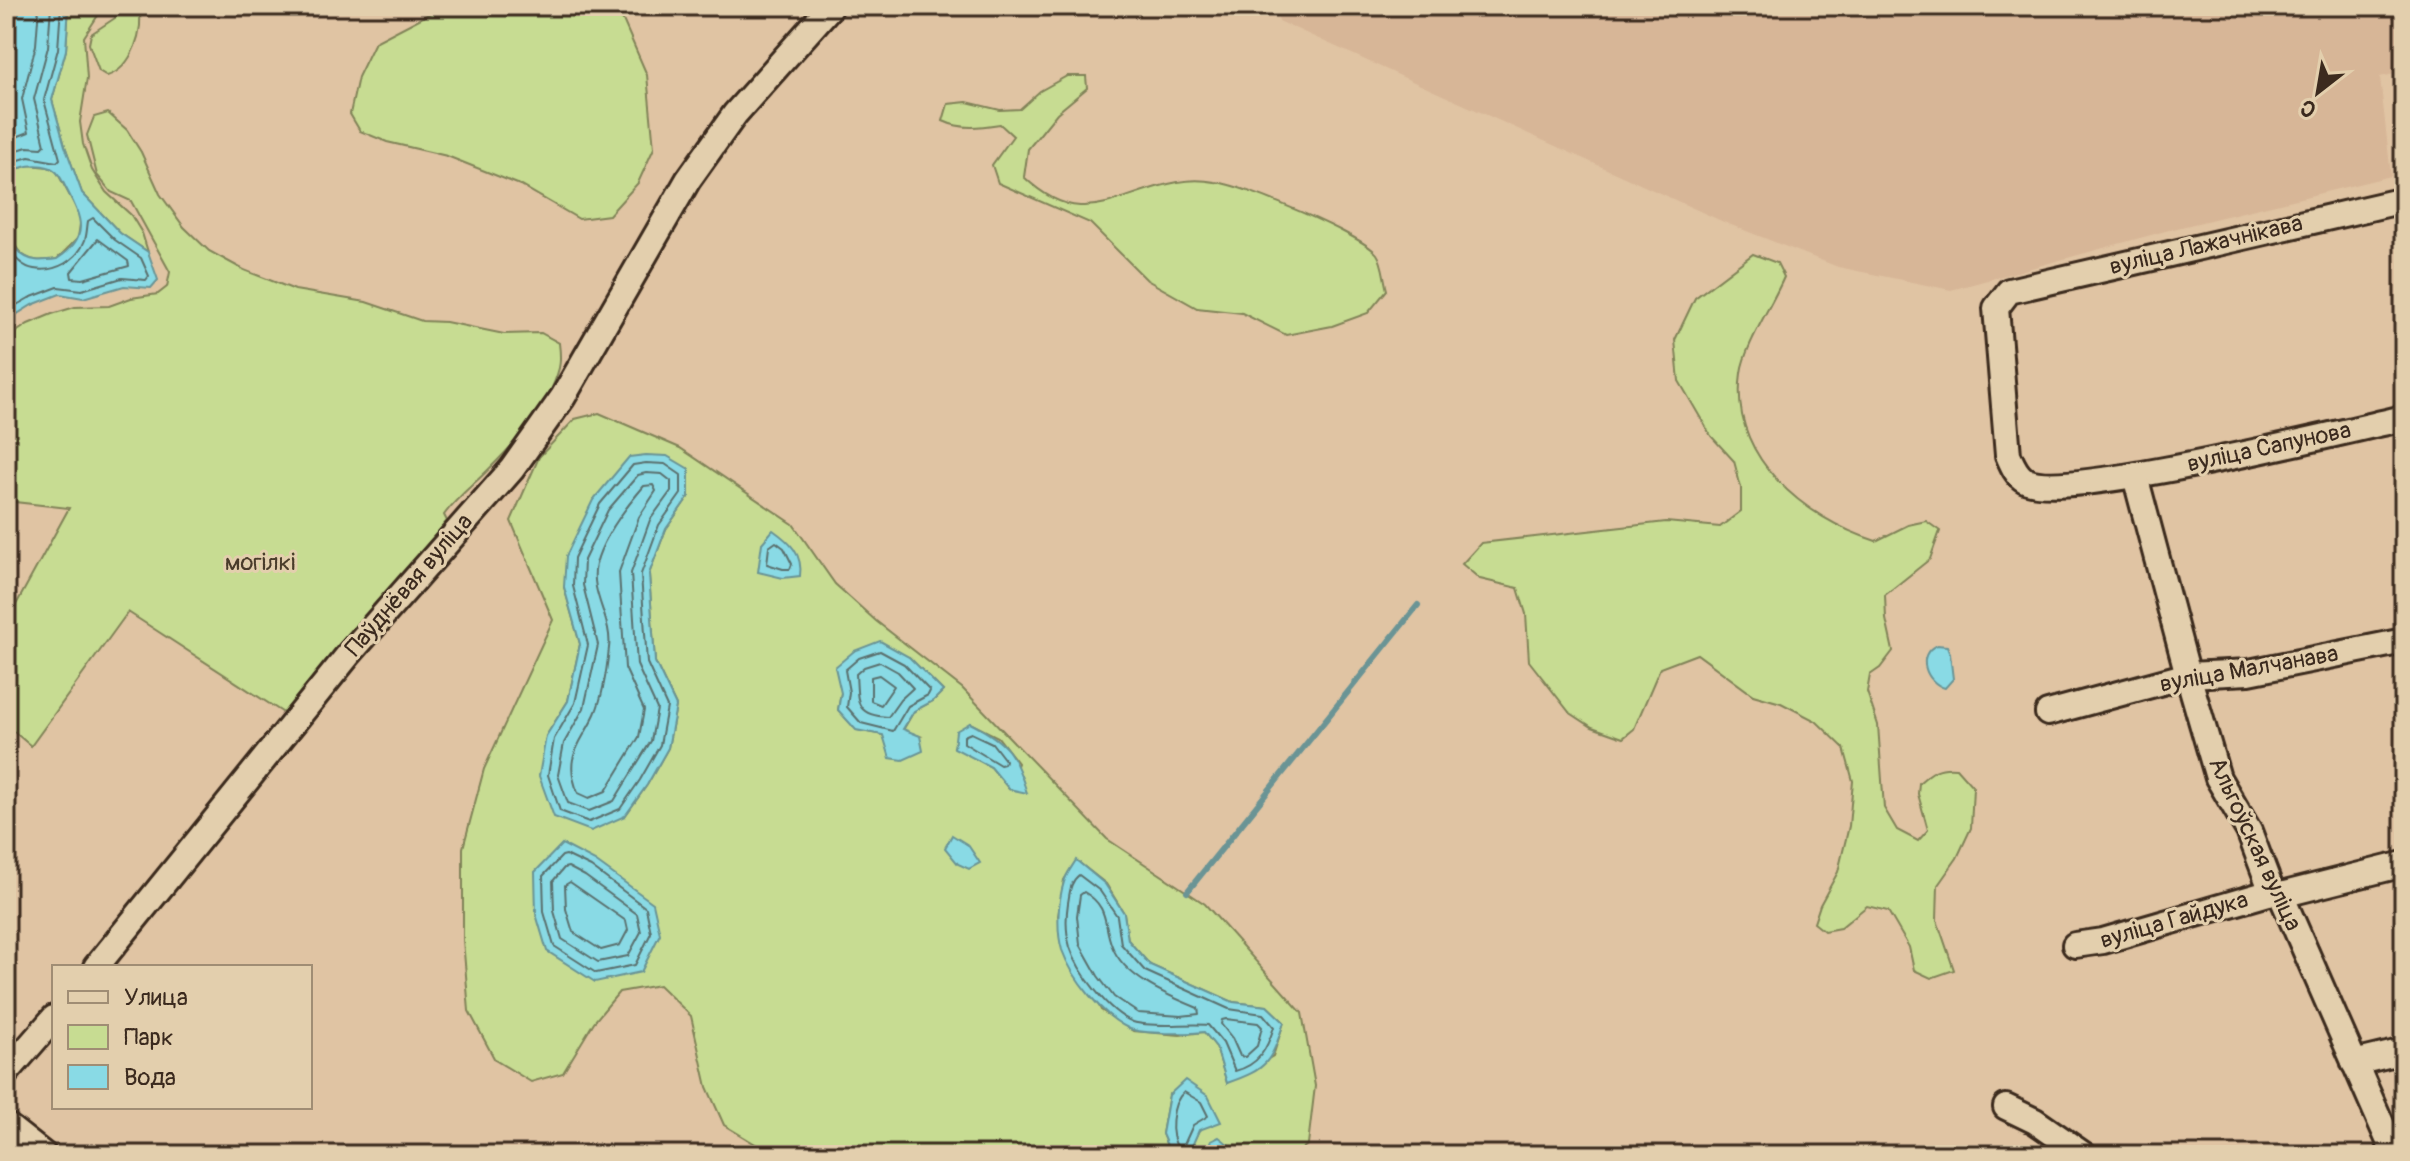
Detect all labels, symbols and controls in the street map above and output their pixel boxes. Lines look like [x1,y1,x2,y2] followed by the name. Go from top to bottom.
[2278,52,2358,132] north arrow
[2295,93,2321,124] text: С
[2107,209,2305,281] street label: вуліца Лажачнікава
[2184,415,2354,479] street label: вуліца Сапунова
[339,508,479,662] street label: Паўднёвая вуліца
[225,548,295,577] park label: могілкі
[2157,639,2341,699] street label: вуліца Малчанава
[2202,753,2308,935] street label: Альгоўская вуліца
[2097,885,2251,955] street label: вуліца Гайдука
[52,965,312,1109] legend
[124,983,188,1012] text: Улица
[124,1023,173,1052] text: Парк
[124,1063,176,1092] text: Вода

